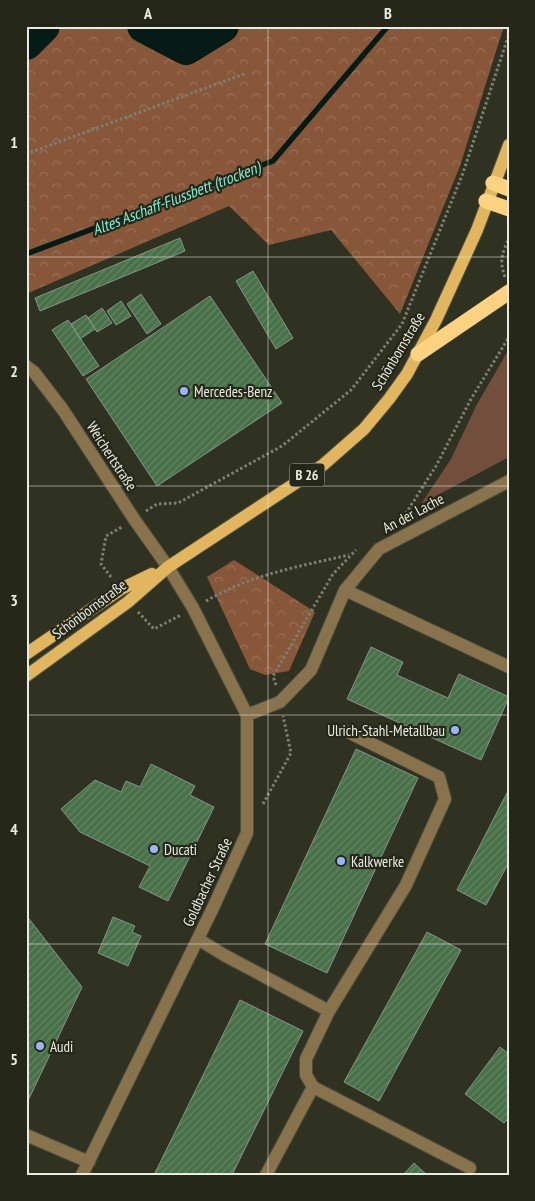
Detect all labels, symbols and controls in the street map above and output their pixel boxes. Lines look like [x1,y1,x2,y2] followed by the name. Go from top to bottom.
[143,3,153,23] text: A
[384,3,392,23] text: B
[10,132,18,152] text: 1
[89,156,265,239] water label: Altes Aschaff-Flussbett (trocken)
[367,308,429,394] street label: Schönbornstraße
[10,361,18,381] text: 2
[194,382,273,401] place label: Mercedes-Benz
[178,385,190,397] marker: Mercedes-Benz
[83,418,141,494] street label: Weichertstraße
[290,464,324,486] road number: B 26
[379,489,447,537] street label: An der Lache
[48,575,130,643] street label: Schönbornstraße
[10,590,18,610] text: 3
[327,721,445,740] place label: Ulrich-Stahl-Metallbau
[449,724,461,736] marker: Ulrich-Stahl-Metallbau
[10,819,18,839] text: 4
[178,834,236,930] street label: Goldbacher Straße
[164,840,197,859] place label: Ducati
[148,843,160,855] marker: Ducati
[351,852,404,871] place label: Kalkwerke
[335,855,347,867] marker: Kalkwerke
[50,1037,73,1056] place label: Audi
[34,1040,46,1052] marker: Audi
[10,1049,18,1069] text: 5

